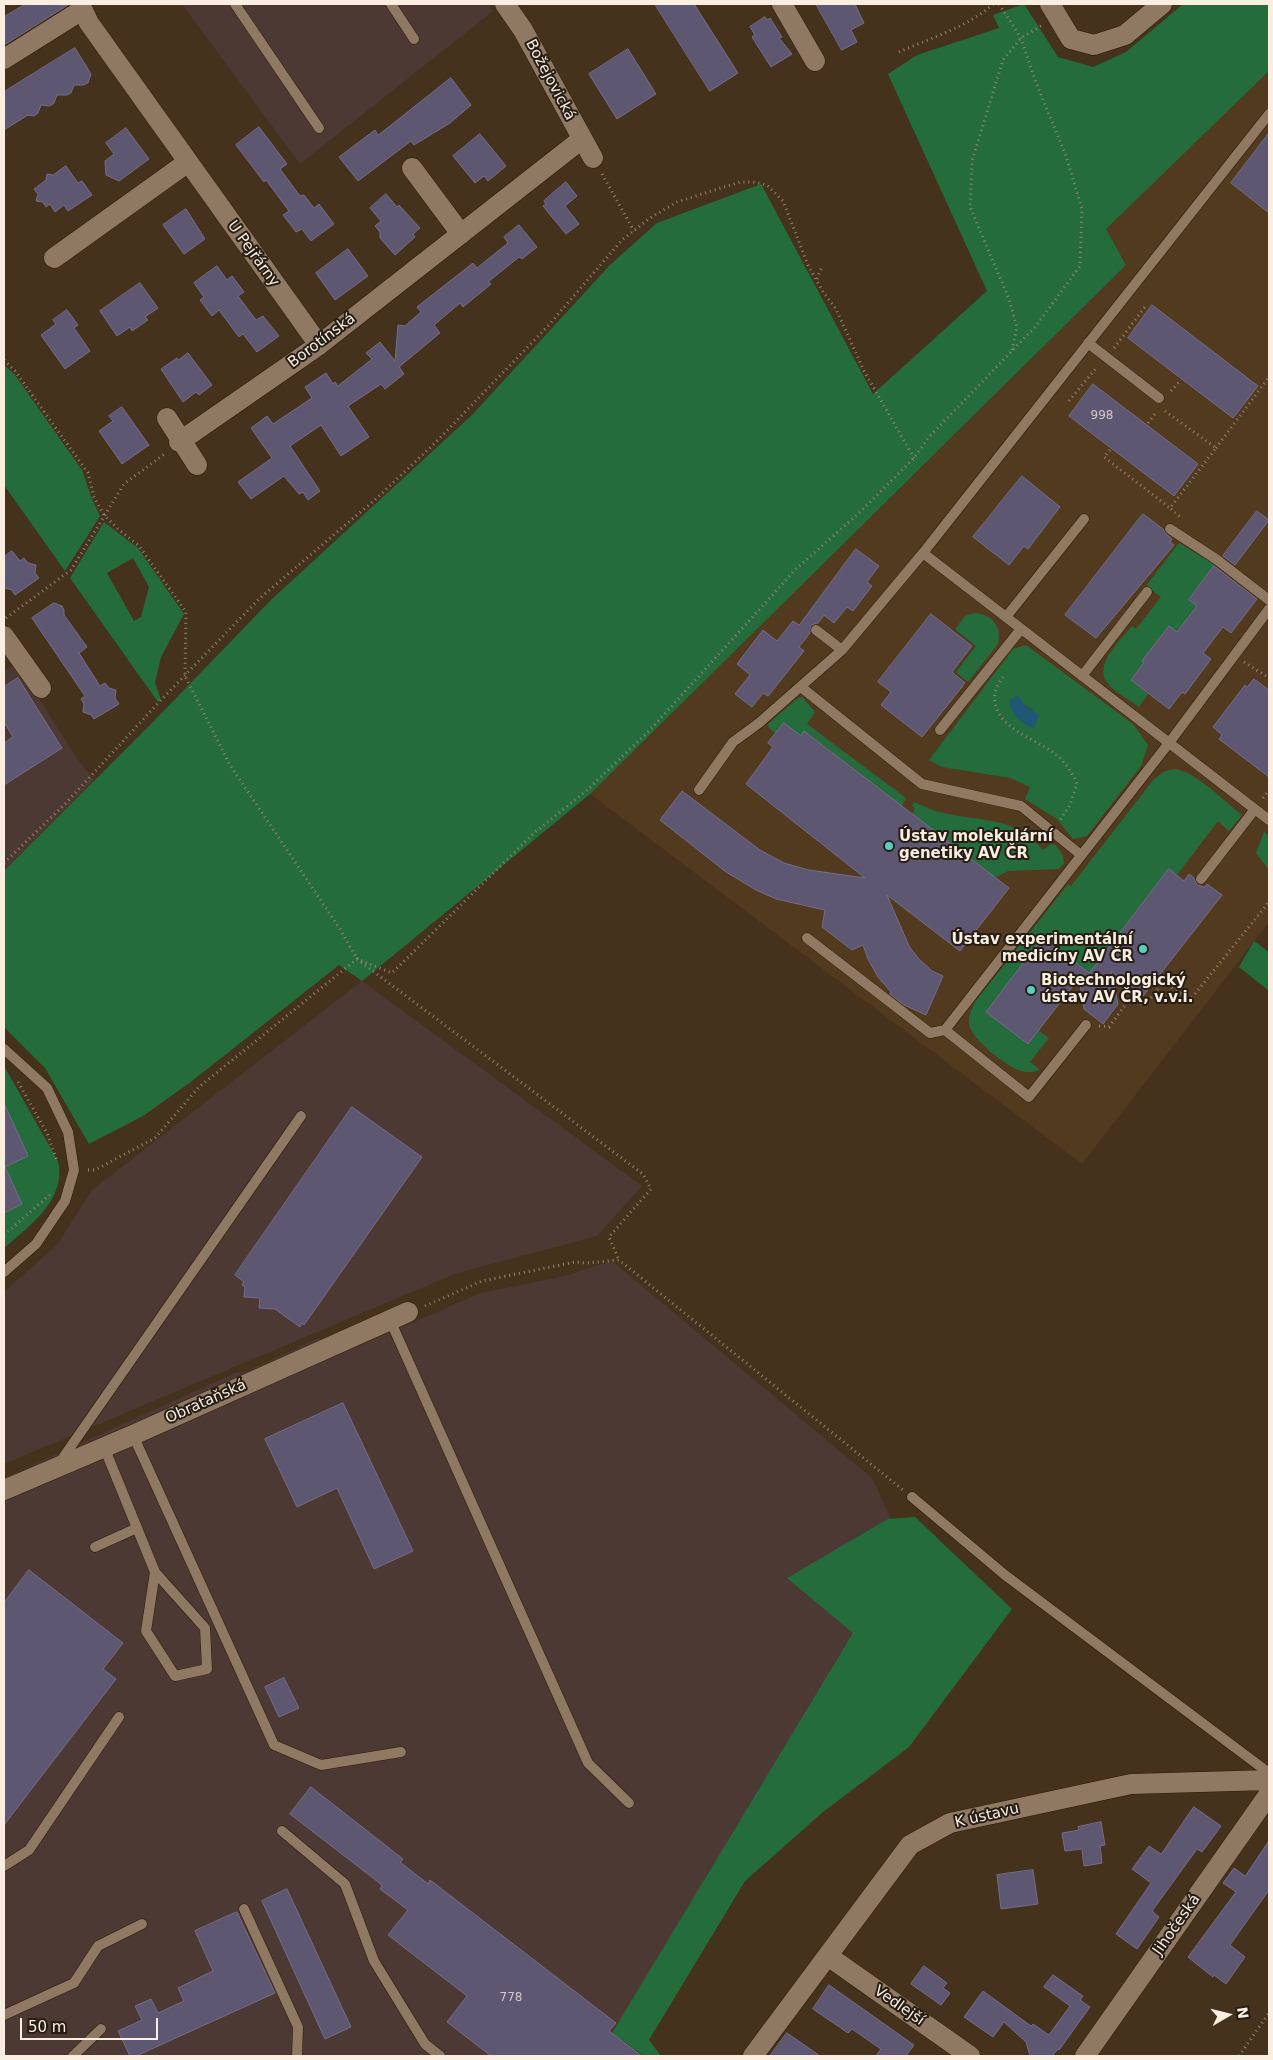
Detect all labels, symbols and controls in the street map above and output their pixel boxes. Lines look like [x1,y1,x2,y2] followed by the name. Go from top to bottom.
[521,37,579,123] street label: Božejovická
[223,217,283,291] street label: U Pejřárny
[285,310,359,372] street label: Borotínská
[1091,409,1113,423] house number: 998
[899,828,1053,863] place label: Ústav molekulární genetiky AV ČR
[883,840,895,852] marker: Ústav molekulární genetiky AV ČR
[952,931,1133,966] place label: Ústav experimentální medicíny AV ČR
[1137,943,1149,955] marker: Ústav experimentální medicíny AV ČR
[1041,972,1193,1007] place label: Biotechnologický ústav AV ČR, v.v.i.
[1025,984,1037,996] marker: Biotechnologický ústav AV ČR, v.v.i.
[163,1376,249,1428] street label: Obrataňská
[953,1800,1021,1832] street label: K ústavu
[1150,1891,1204,1959] street label: Jihočeská
[870,1982,928,2030] street label: Vedlejší
[1203,1990,1253,2040] north arrow
[500,1991,522,2005] house number: 778
[1234,2006,1252,2020] text: N
[22,2008,160,2040] scale bar
[28,2018,66,2036] text: 50 m

